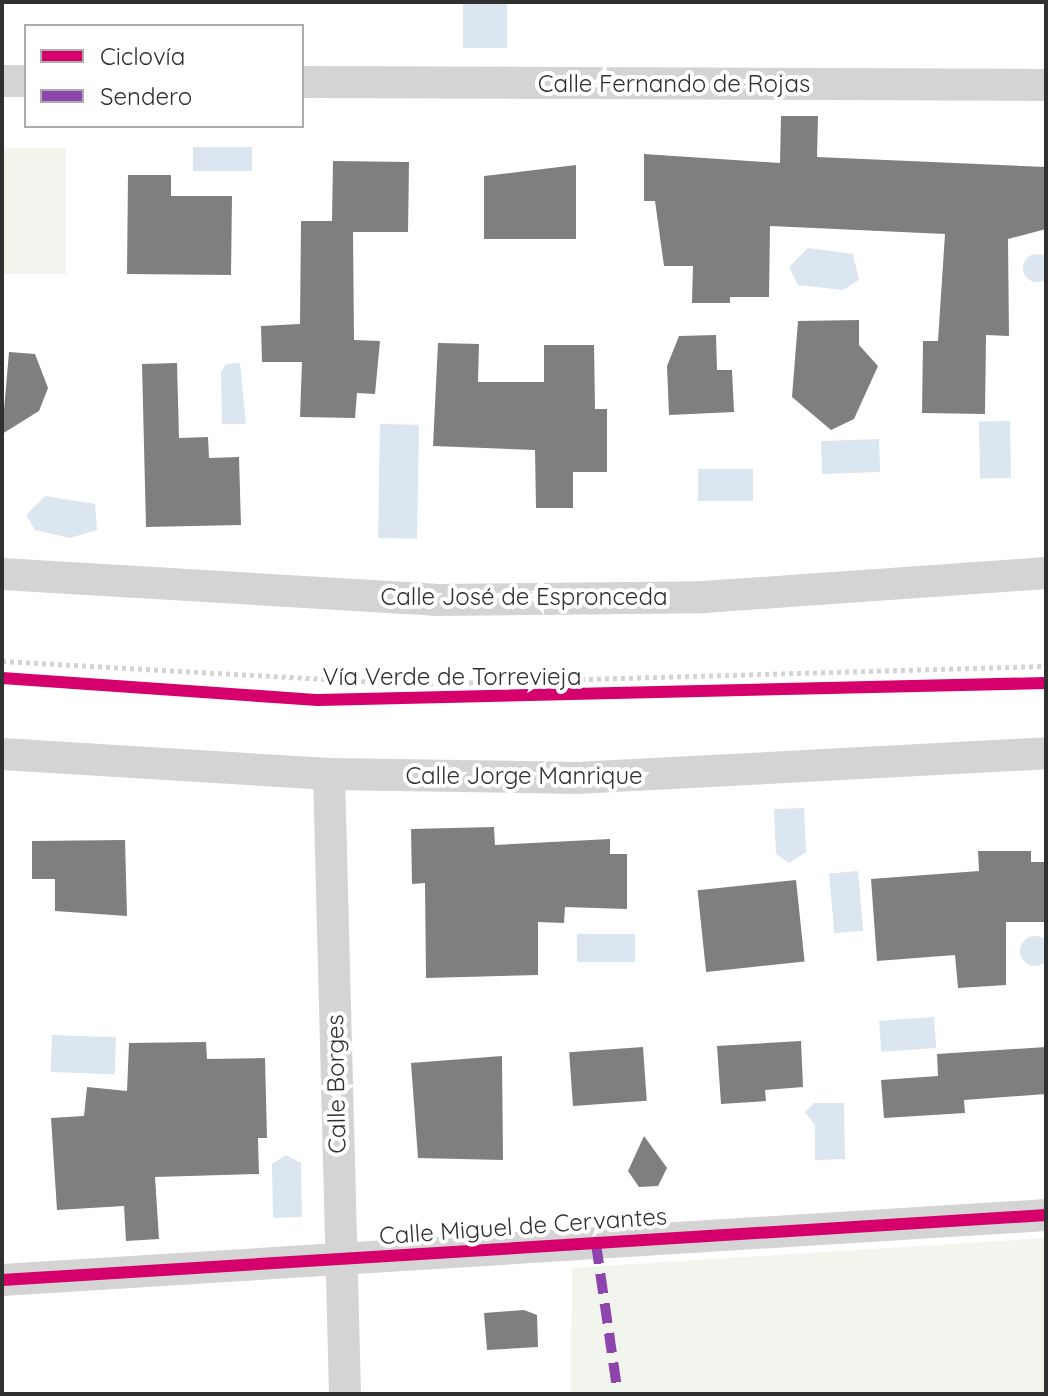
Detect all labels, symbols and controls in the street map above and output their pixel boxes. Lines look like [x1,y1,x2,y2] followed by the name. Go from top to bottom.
[24,24,304,128] legend
[100,41,185,71] text: Ciclovía
[538,70,810,98] street label: Calle Fernando de Rojas
[100,81,192,111] text: Sendero
[381,583,667,611] street label: Calle José de Espronceda
[322,663,582,691] street label: Vía Verde de Torrevieja
[405,762,643,790] street label: Calle Jorge Manrique
[320,1014,352,1154] street label: Calle Borges
[378,1202,668,1250] street label: Calle Miguel de Cervantes

